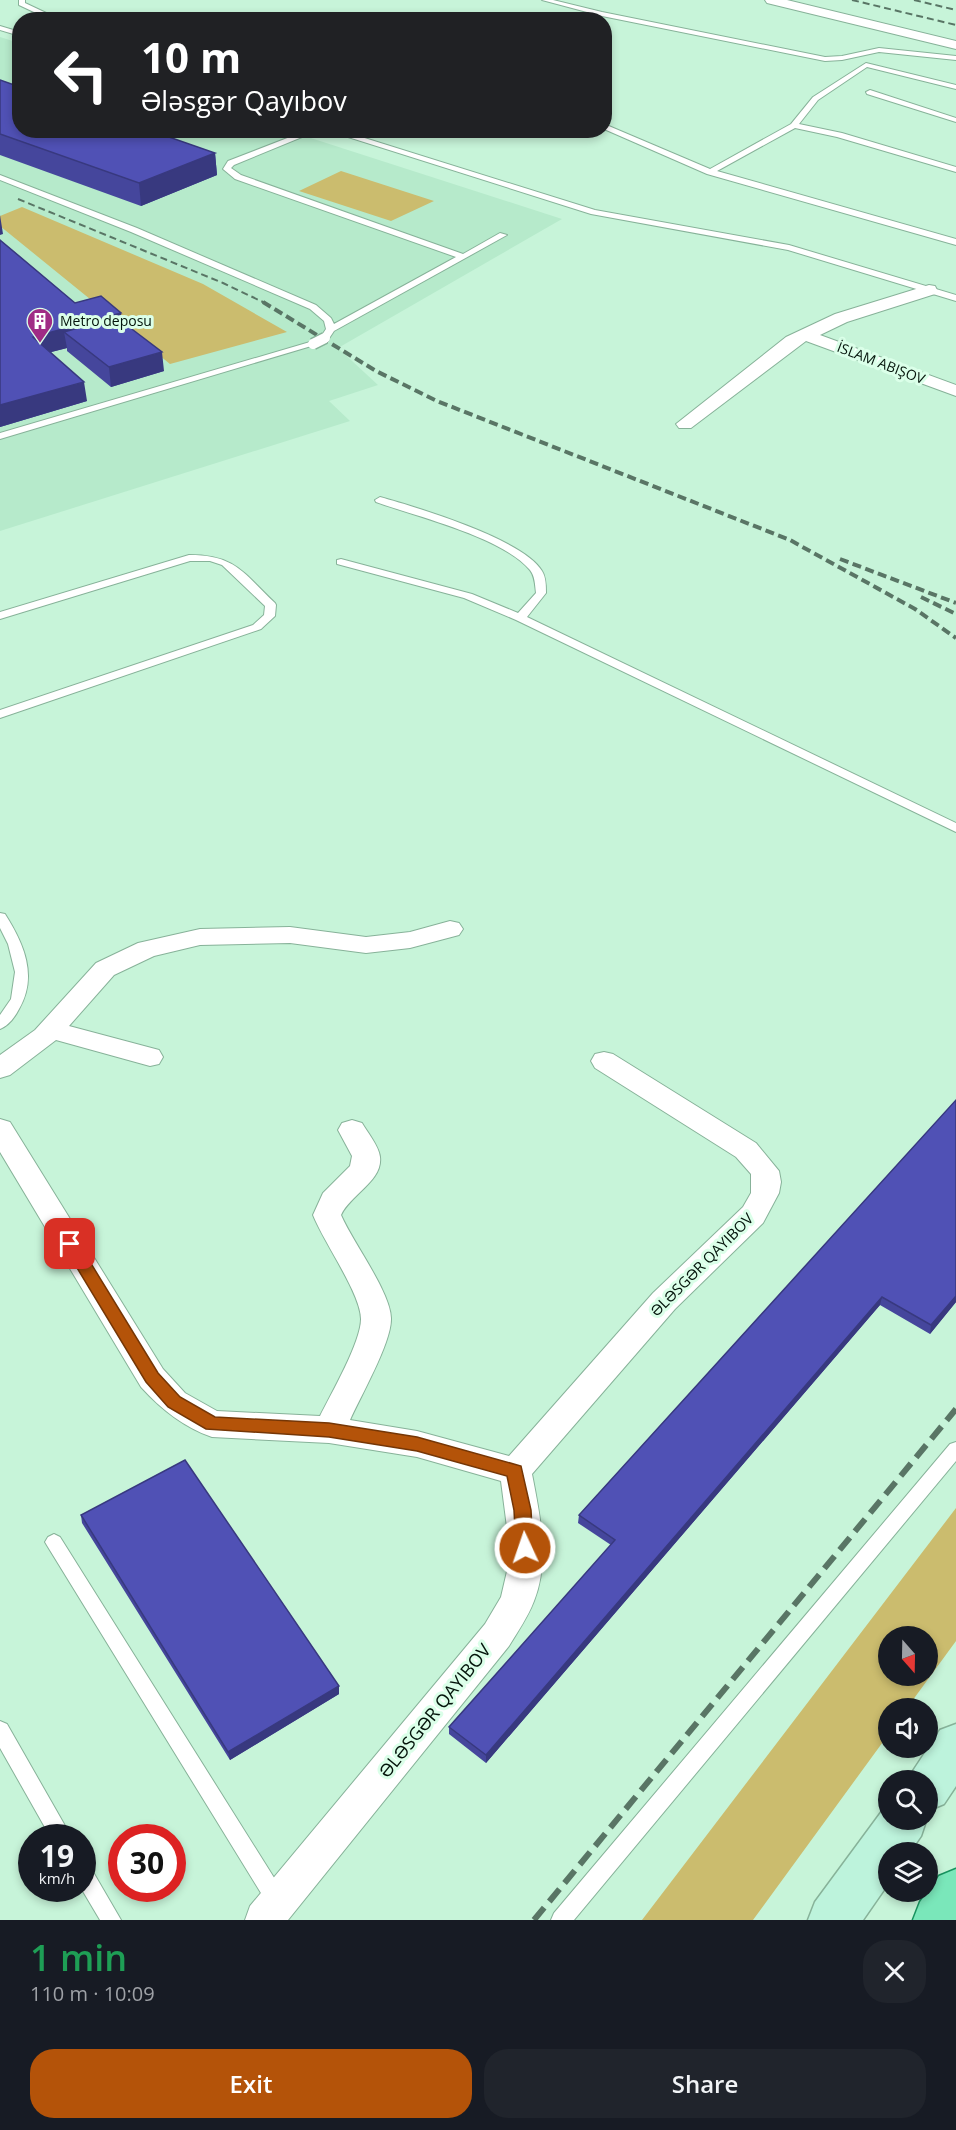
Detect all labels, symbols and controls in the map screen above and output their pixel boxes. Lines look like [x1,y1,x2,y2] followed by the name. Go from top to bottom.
[141,28,241,85] text: 10 m
[42,36,120,114] icon: left
[141,82,347,119] text: Ələsgər Qayıbov
[25,306,55,344] building icon: Metro deposu
[60,311,152,330] place label: Metro deposu
[835,337,928,388] street label: İSLAM ABIŞOV
[645,1208,757,1320] street label: ƏLƏSGƏR QAYIBOV
[44,1218,95,1269] pin
[53,1227,86,1260] icon: arrive
[493,1516,557,1580] position arrow
[878,1626,938,1686] north arrow
[878,1626,938,1902] map controls
[373,1638,496,1782] street label: ƏLƏSGƏR QAYIBOV
[878,1698,938,1758] button: sound
[878,1770,938,1830] button: search
[108,1824,186,1902] speed limit sign: 30
[40,1835,74,1876] text: 19
[878,1842,938,1902] button: layers
[39,1868,75,1888] text: km/h
[30,1933,127,1982] text: 1 min
[863,1940,926,2003] button: close
[30,1980,155,2007] text: 110 m · 10:09
[30,2049,472,2118] button: Exit
[484,2049,926,2118] button: Share

